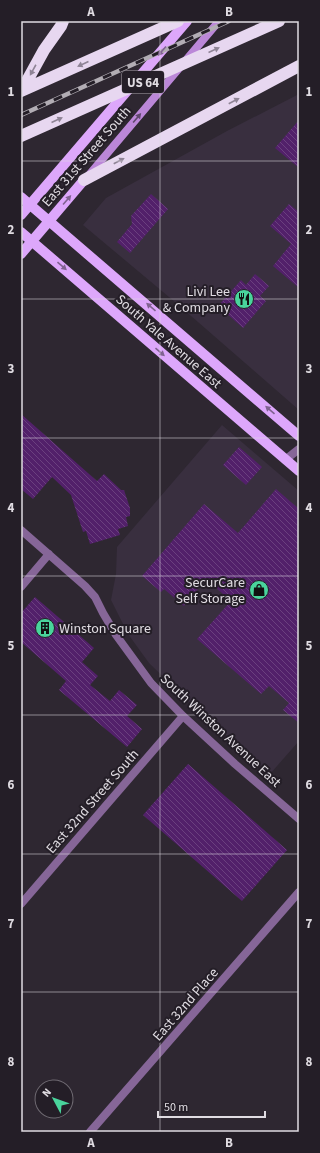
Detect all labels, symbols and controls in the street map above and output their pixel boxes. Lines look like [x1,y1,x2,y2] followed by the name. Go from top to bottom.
[86,3,95,21] text: A
[225,3,233,21] text: B
[158,46,167,55] one-way arrow
[208,47,219,53] one-way arrow
[77,61,88,67] one-way arrow
[30,65,36,76] one-way arrow
[122,71,164,93] road number: US 64
[8,83,15,101] text: 1
[306,83,313,101] text: 1
[228,97,239,104] one-way arrow
[37,102,136,211] street label: East 31st Street South
[132,113,141,123] one-way arrow
[51,117,62,123] one-way arrow
[113,158,125,165] one-way arrow
[62,195,71,205] one-way arrow
[8,221,15,239] text: 2
[306,221,313,239] text: 2
[57,262,67,271] one-way arrow
[163,282,230,318] place label: Livi Lee & Company
[233,288,255,310] restaurant icon: Livi Lee & Company
[111,290,226,394] street label: South Yale Avenue East
[145,303,156,312] one-way arrow
[155,347,165,356] one-way arrow
[8,360,15,378] text: 3
[306,360,313,378] text: 3
[264,406,275,415] one-way arrow
[8,499,15,517] text: 4
[306,499,313,517] text: 4
[175,573,245,609] place label: SecurCare Self Storage
[248,579,270,601] shop icon: SecurCare Self Storage
[34,617,56,639] building icon: Winston Square
[59,619,151,639] place label: Winston Square
[8,637,15,655] text: 5
[306,637,313,655] text: 5
[155,669,285,792] street label: South Winston Avenue East
[42,745,144,858] street label: East 32nd Street South
[8,776,15,794] text: 6
[306,776,313,794] text: 6
[8,915,15,933] text: 7
[306,915,313,933] text: 7
[148,964,223,1046] street label: East 32nd Place
[8,1053,15,1071] text: 8
[306,1053,313,1071] text: 8
[34,1079,74,1119] north arrow
[39,1085,55,1100] text: N
[158,1093,265,1119] scale bar
[164,1099,188,1116] text: 50 m
[86,1134,95,1152] text: A
[225,1134,233,1152] text: B

